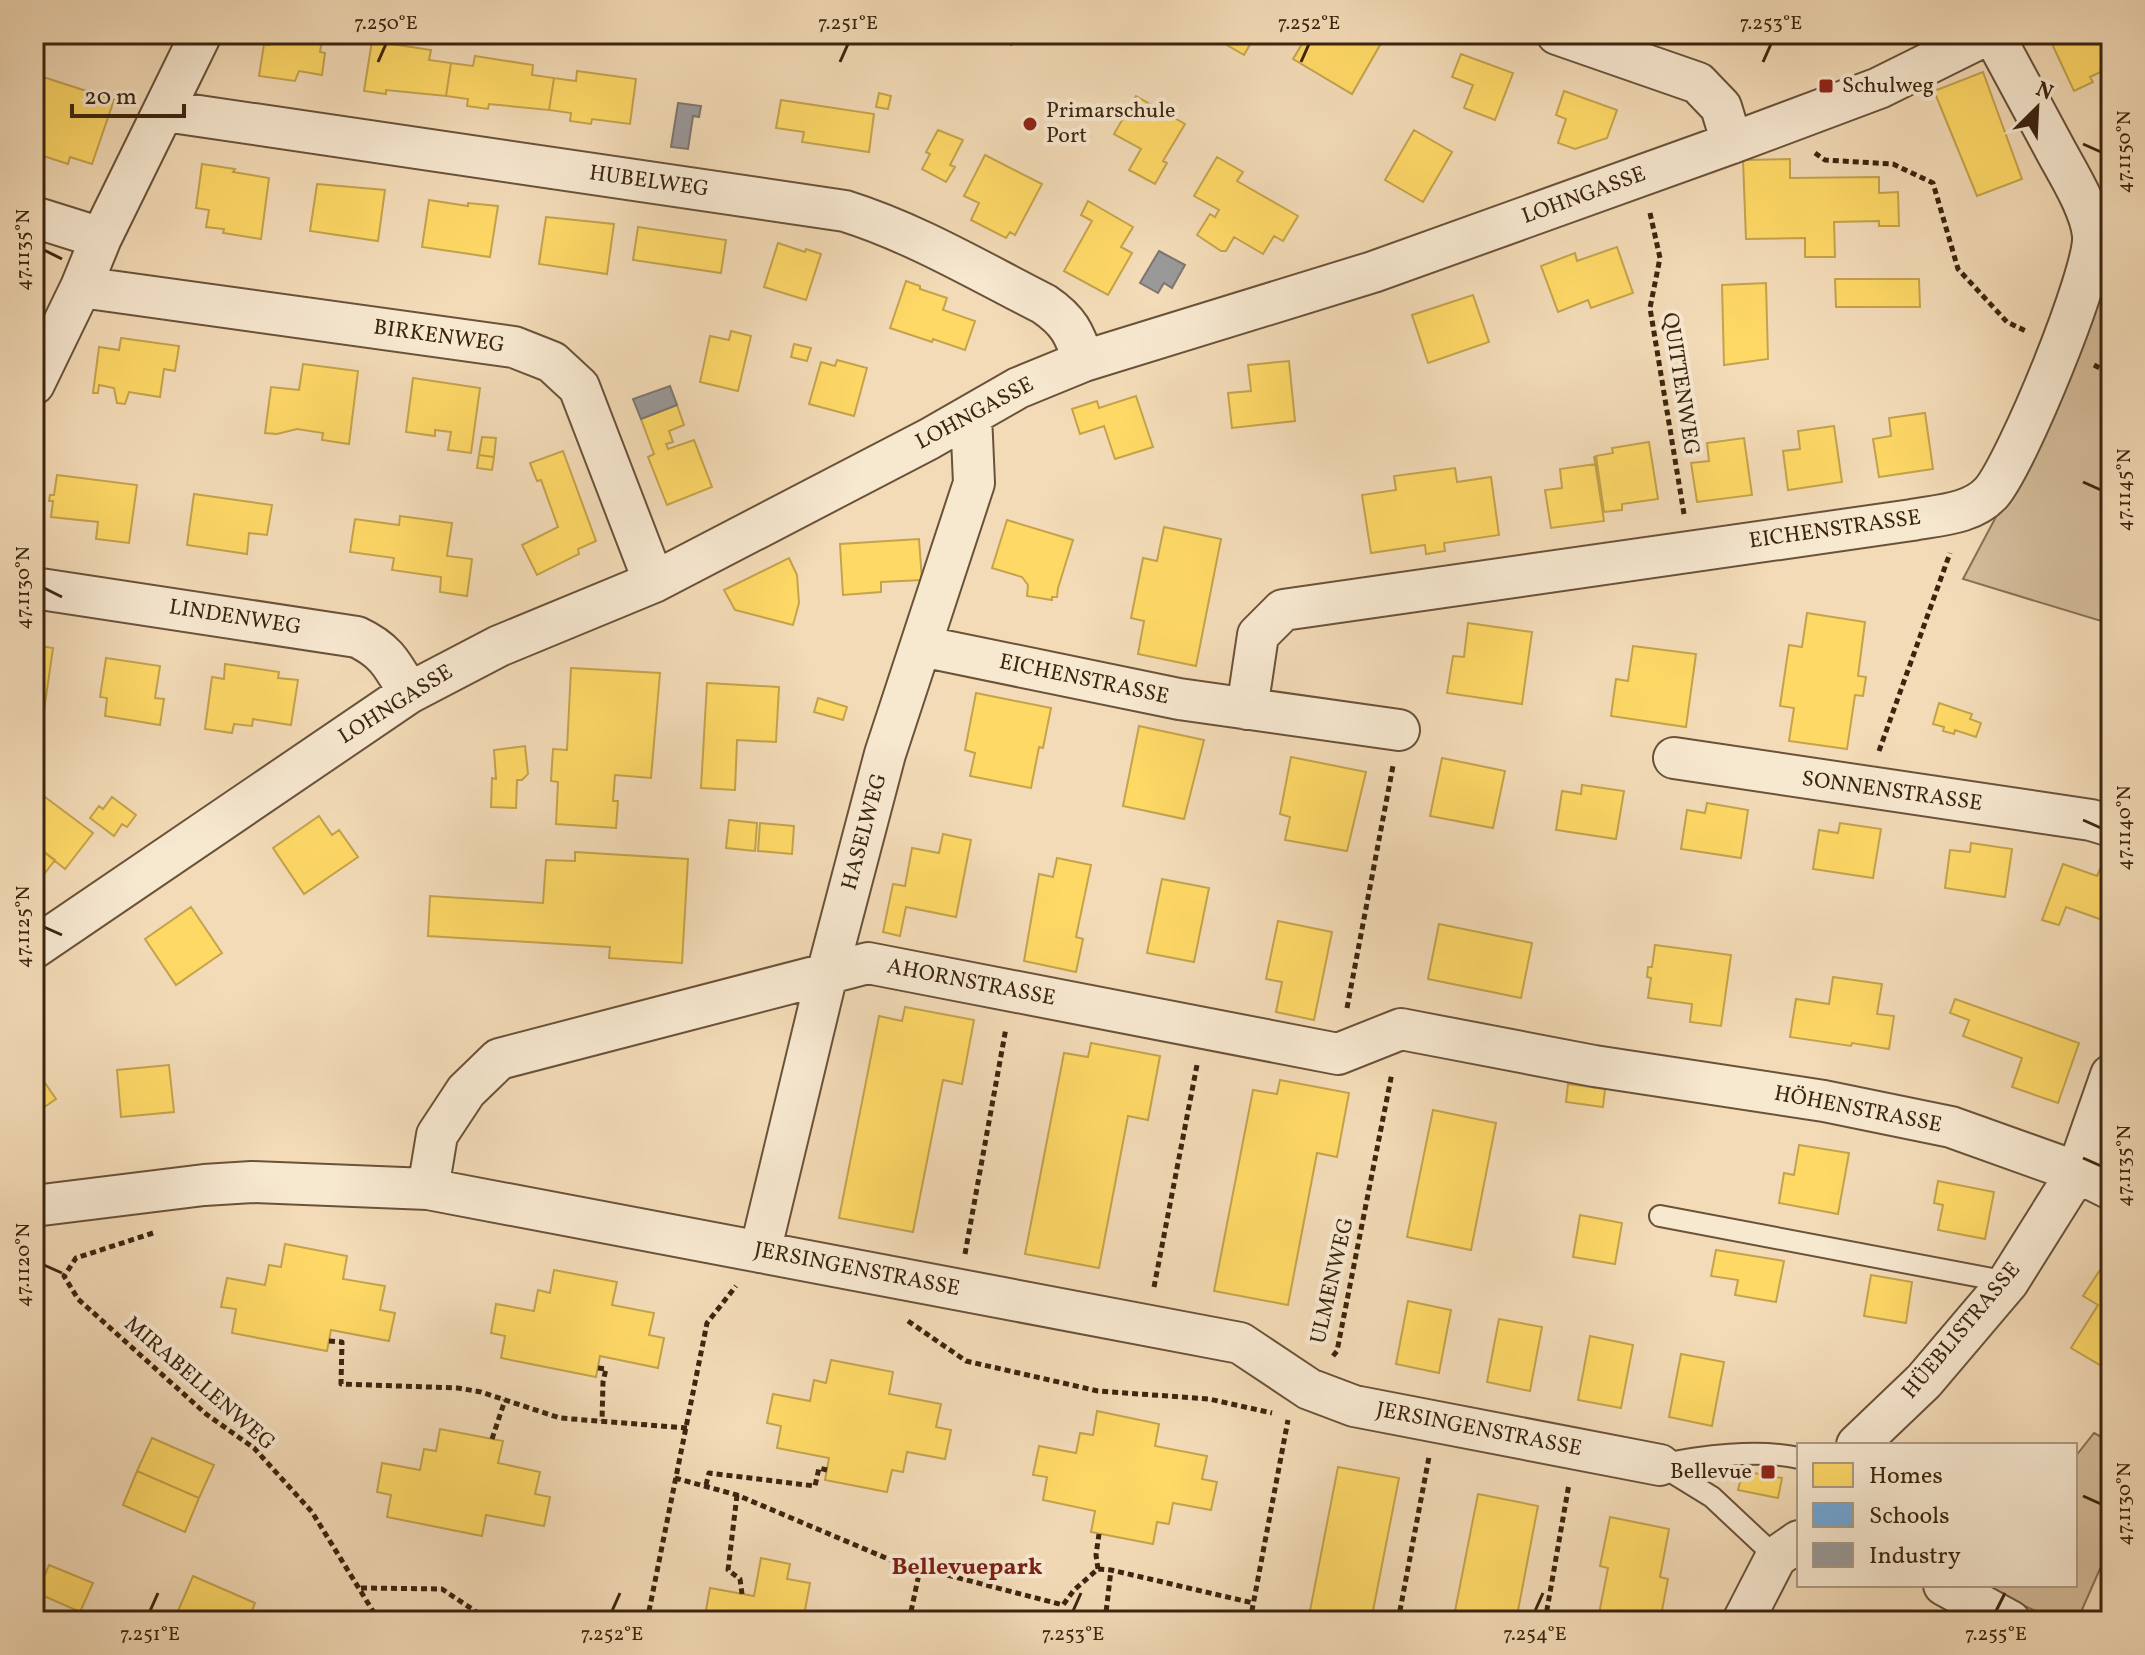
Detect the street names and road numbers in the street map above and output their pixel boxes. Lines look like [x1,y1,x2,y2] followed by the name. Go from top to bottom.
[587,158,711,206] street label: HUBELWEG
[1518,159,1650,233] street label: LOHNGASSE
[1653,310,1707,458] street label: QUITTENWEG
[371,312,507,362] street label: BIRKENWEG
[910,370,1040,458] street label: LOHNGASSE
[1747,503,1923,557] street label: EICHENSTRASSE
[167,592,303,644] street label: LINDENWEG
[996,647,1172,713] street label: EICHENSTRASSE
[333,657,459,753] street label: LOHNGASSE
[1800,764,1984,820] street label: SONNENSTRASSE
[835,770,895,894] street label: HASELWEG
[884,951,1058,1015] street label: AHORNSTRASSE
[1771,1079,1945,1141] street label: HÖHENSTRASSE
[1303,1215,1363,1347] street label: ULMENWEG
[751,1235,963,1305] street label: JERSINGENSTRASSE
[1895,1256,2029,1406] street label: HÜEBLISTRASSE
[117,1310,281,1458] street label: MIRABELLENWEG
[1373,1395,1585,1465] street label: JERSINGENSTRASSE

